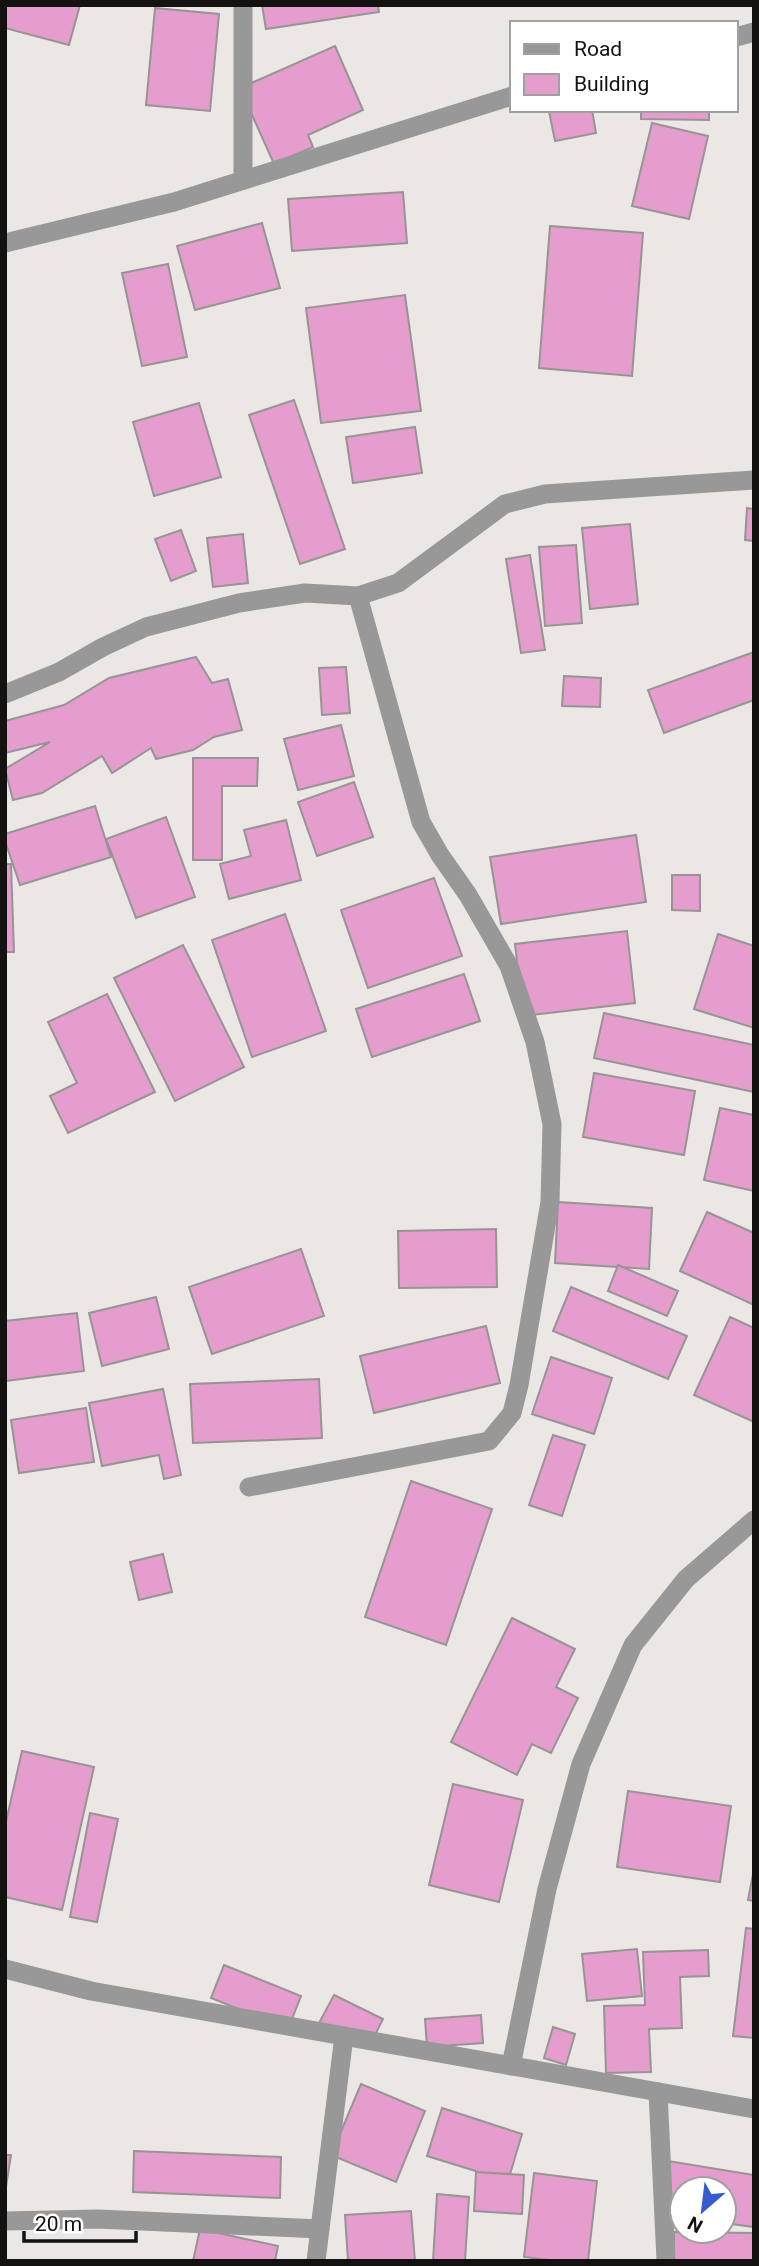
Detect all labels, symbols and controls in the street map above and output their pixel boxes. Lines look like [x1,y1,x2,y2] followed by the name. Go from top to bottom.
[510,21,738,112] legend
[574,37,622,61] text: Road
[574,72,649,96] text: Building
[668,2175,738,2245] north arrow
[24,2200,136,2244] scale bar
[684,2211,707,2238] text: N
[35,2212,82,2236] text: 20 m

